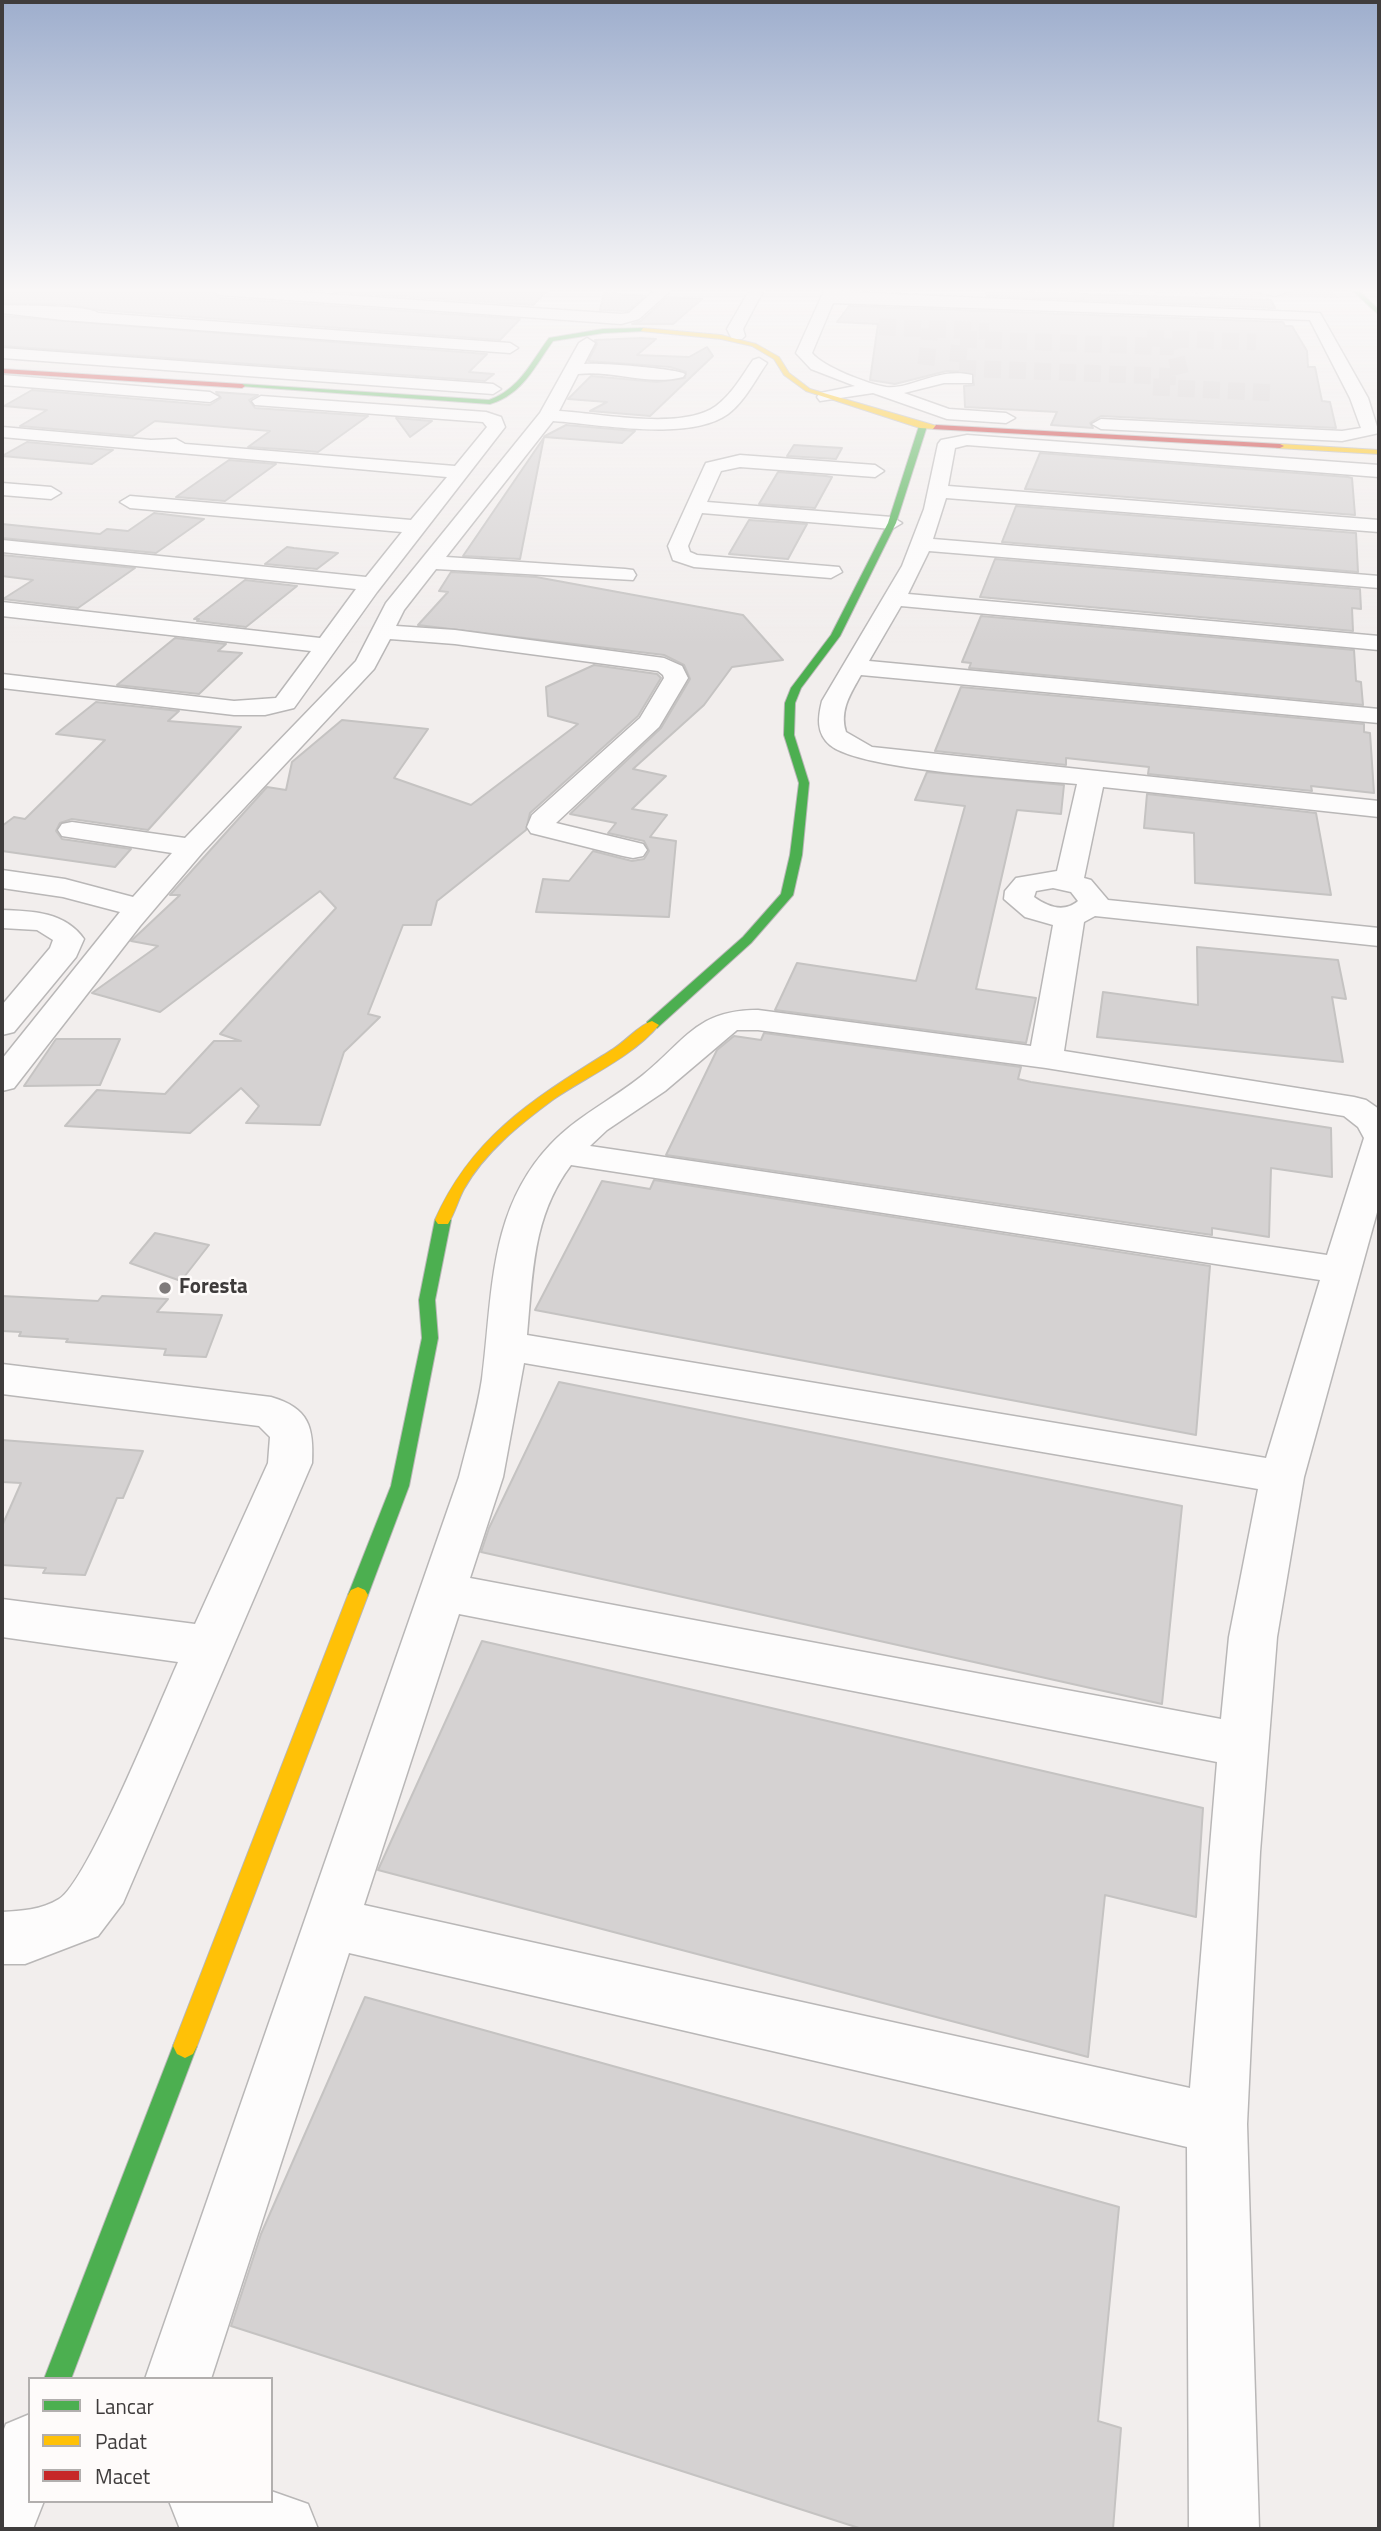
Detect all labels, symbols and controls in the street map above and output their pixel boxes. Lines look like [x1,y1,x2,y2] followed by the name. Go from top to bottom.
[179,1275,248,1301] place label: Foresta
[157,1280,173,1296] marker: Foresta
[28,2377,273,2503] legend
[95,2390,154,2422] text: Lancar
[95,2425,147,2457] text: Padat
[95,2460,150,2492] text: Macet

